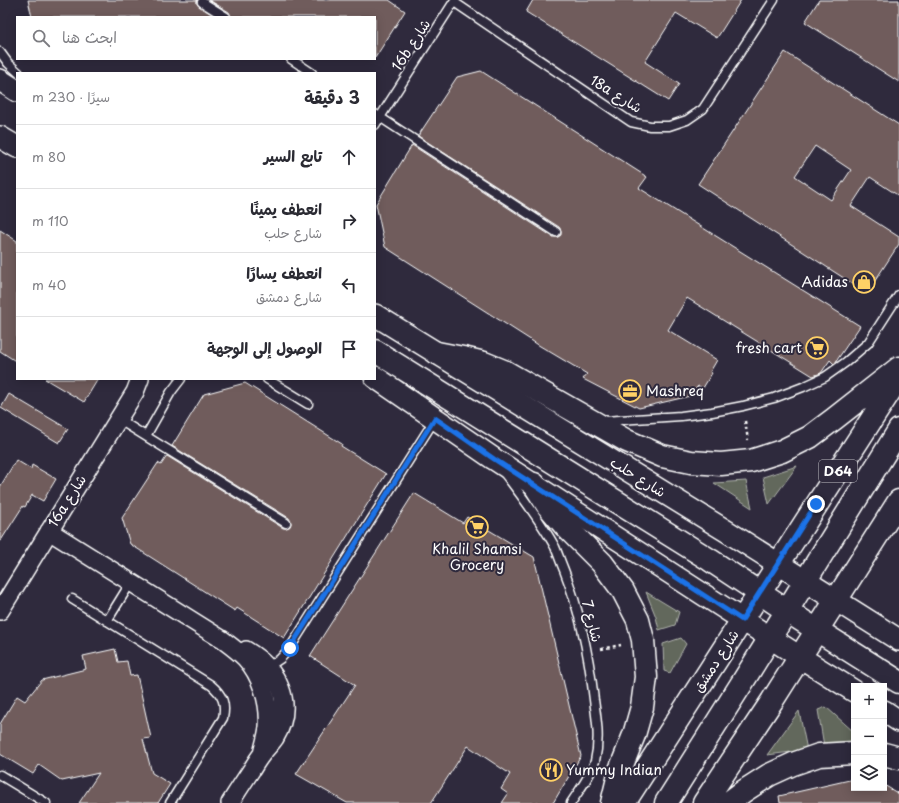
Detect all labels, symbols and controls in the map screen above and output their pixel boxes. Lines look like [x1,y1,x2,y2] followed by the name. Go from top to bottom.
[386,15,435,75] street label: 16b شارع
[16,16,376,60] search box
[62,25,117,48] text: ابحث هنا
[30,27,52,49] icon: search
[586,69,646,118] street label: 18a شارع
[304,84,360,110] text: 3 دقيقة
[32,87,110,106] text: سيرًا · 230 m
[264,144,322,167] text: تابع السير
[338,146,360,168] icon: ahead
[32,147,66,166] text: 80 m
[250,197,322,220] text: انعطف يمينًا
[338,210,360,232] icon: right
[32,211,68,230] text: 110 m
[264,223,322,242] text: شارع حلب
[246,261,322,284] text: انعطف يسارًا
[851,269,877,295] shop icon: Adidas
[801,271,848,292] place label: Adidas
[338,274,360,296] icon: left
[32,275,66,294] text: 40 m
[256,287,322,306] text: شارع دمشق
[804,335,830,361] supermarket icon: fresh cart
[207,336,322,359] text: الوصول إلى الوجهة
[736,337,802,358] place label: fresh cart
[338,338,360,360] icon: arrive
[617,378,643,404] office icon: Mashreq
[646,380,704,401] place label: Mashreq
[606,451,670,502] street label: شارع حلب
[819,460,857,482] road number: D64
[42,470,91,531] street label: 16a شارع
[807,495,825,513] route end
[464,514,490,540] supermarket icon: Khalil Shamsi Grocery
[432,538,522,575] place label: Khalil Shamsi Grocery
[577,598,608,644] street label: شارع 7
[687,625,744,696] street label: شارع دمشق
[281,639,299,657] route start
[851,683,887,791] map controls
[851,683,887,719] button: +
[851,719,887,755] button: −
[851,755,887,791] button: layers
[538,757,564,783] restaurant icon: Yummy Indian
[566,759,662,780] place label: Yummy Indian

